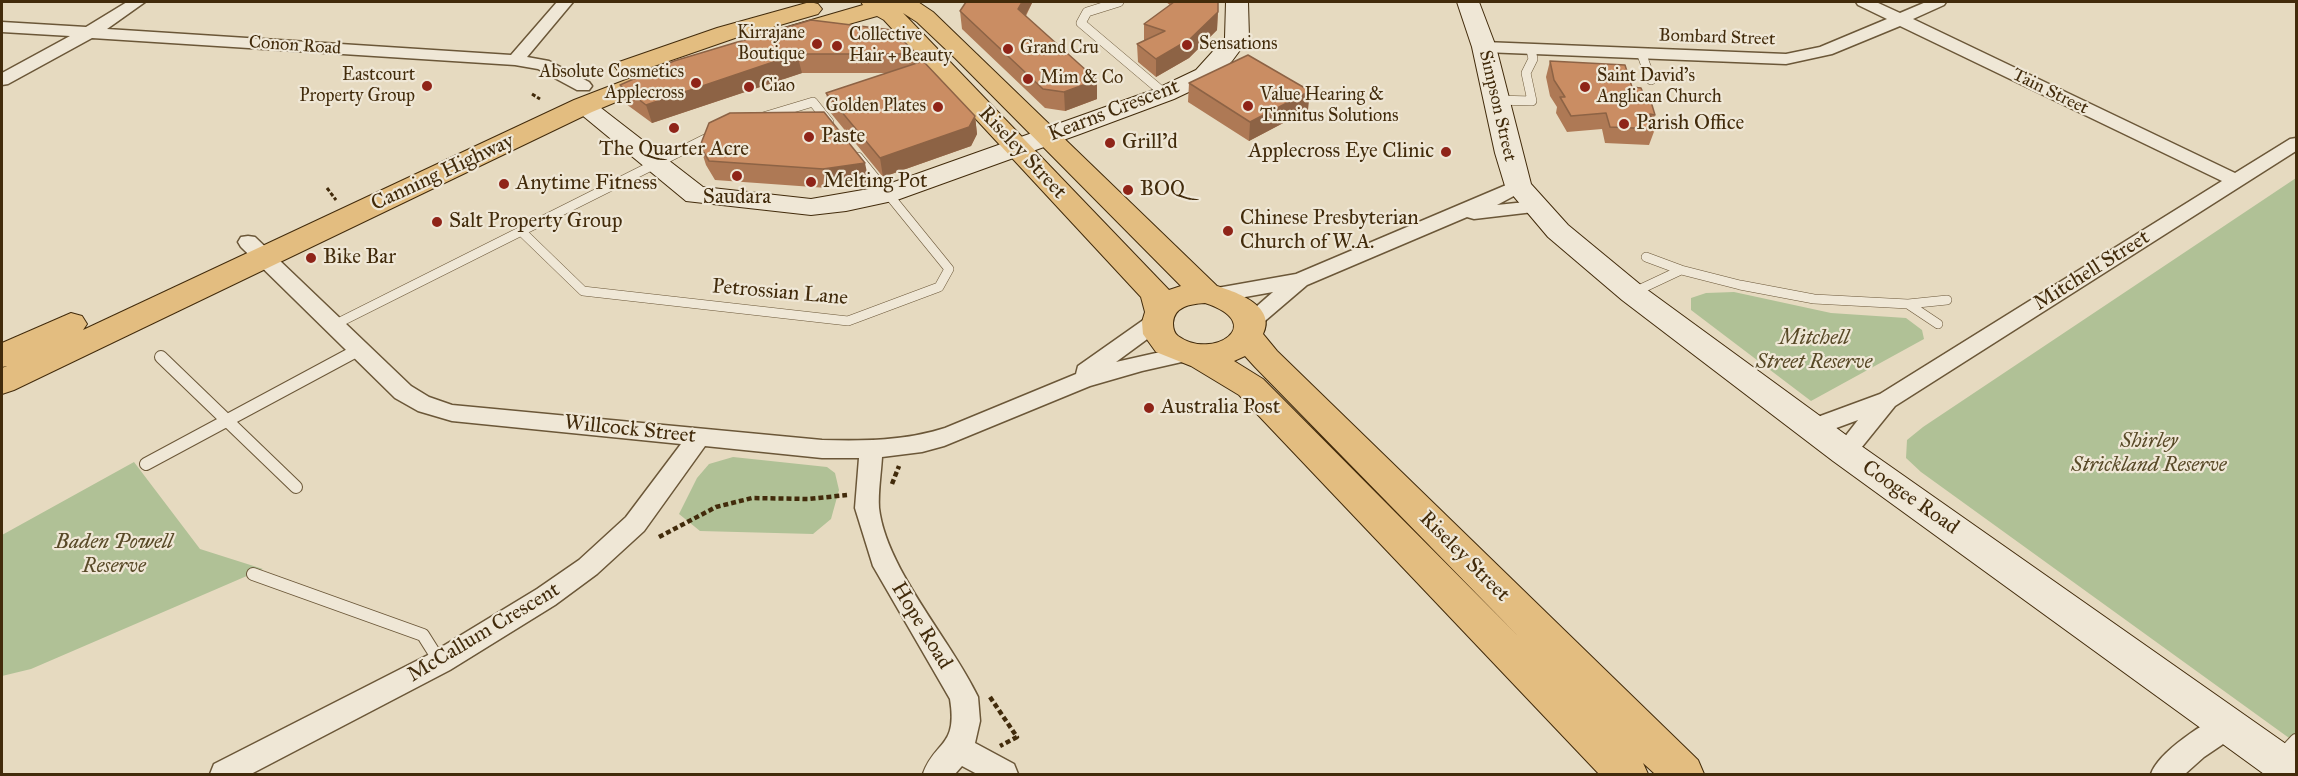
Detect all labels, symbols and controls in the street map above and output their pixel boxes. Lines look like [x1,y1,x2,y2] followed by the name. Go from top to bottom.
[737,23,805,66] place label: Kirrajane Boutique
[849,25,952,68] place label: Collective Hair + Beauty
[1658,25,1776,51] street label: Bombard Street
[248,32,342,60] street label: Conon Road
[1199,34,1277,56] place label: Sensations
[810,37,824,51] marker: Kirrajane Boutique
[1020,38,1099,60] place label: Grand Cru
[1180,38,1194,52] marker: Sensations
[830,39,844,53] marker: Collective Hair + Beauty
[1001,42,1015,56] marker: Grand Cru
[1474,48,1520,164] street label: Simpson Street
[539,62,684,104] place label: Absolute Cosmetics Applecross
[2008,64,2092,120] street label: Tain Street
[299,65,415,107] place label: Eastcourt Property Group
[1597,66,1722,109] place label: Saint David's Anglican Church
[1040,68,1123,90] place label: Mim & Co
[1021,72,1035,86] marker: Mim & Co
[1045,74,1183,148] street label: Kearns Crescent
[689,76,703,90] marker: Absolute Cosmetics Applecross
[761,76,795,98] place label: Ciao
[420,79,434,93] marker: Eastcourt Property Group
[742,80,756,94] marker: Ciao
[1578,80,1592,94] marker: Saint David's Anglican Church
[1260,85,1399,128] place label: Value Hearing & Tinnitus Solutions
[826,96,926,118] place label: Golden Plates
[1241,99,1255,113] marker: Value Hearing & Tinnitus Solutions
[931,100,945,114] marker: Golden Plates
[973,101,1071,205] street label: Riseley Street
[1636,111,1744,137] place label: Parish Office
[1617,117,1631,131] marker: Parish Office
[667,121,681,135] marker: The Quarter Acre
[821,124,865,150] place label: Paste
[368,129,518,217] street label: Canning Highway
[802,130,816,144] marker: Paste
[1122,130,1178,156] place label: Grill'd
[1103,136,1117,150] marker: Grill'd
[599,137,749,163] place label: The Quarter Acre
[1248,139,1434,165] place label: Applecross Eye Clinic
[1439,145,1453,159] marker: Applecross Eye Clinic
[730,169,744,183] marker: Saudara
[823,169,927,195] place label: Melting Pot
[516,171,657,197] place label: Anytime Fitness
[804,175,818,189] marker: Melting Pot
[497,177,511,191] marker: Anytime Fitness
[1140,177,1185,203] place label: BOQ
[1121,183,1135,197] marker: BOQ
[703,185,771,211] place label: Saudara
[1240,206,1419,256] place label: Chinese Presbyterian Church of W.A.
[449,209,622,235] place label: Salt Property Group
[430,215,444,229] marker: Salt Property Group
[1221,224,1235,238] marker: Chinese Presbyterian Church of W.A.
[2029,225,2155,317] street label: Mitchell Street
[323,245,396,271] place label: Bike Bar
[304,251,318,265] marker: Bike Bar
[711,274,849,312] street label: Petrossian Lane
[1756,326,1872,376] park label: Mitchell Street Reserve
[1161,395,1280,421] place label: Australia Post
[1142,401,1156,415] marker: Australia Post
[563,411,697,449] street label: Willcock Street
[2071,429,2227,479] park label: Shirley Strickland Reserve
[1857,455,1963,541] street label: Coogee Road
[1413,506,1515,608] street label: Riseley Street
[55,530,173,580] park label: Baden Powell Reserve
[403,578,565,688] street label: McCallum Crescent
[885,578,957,674] street label: Hope Road

